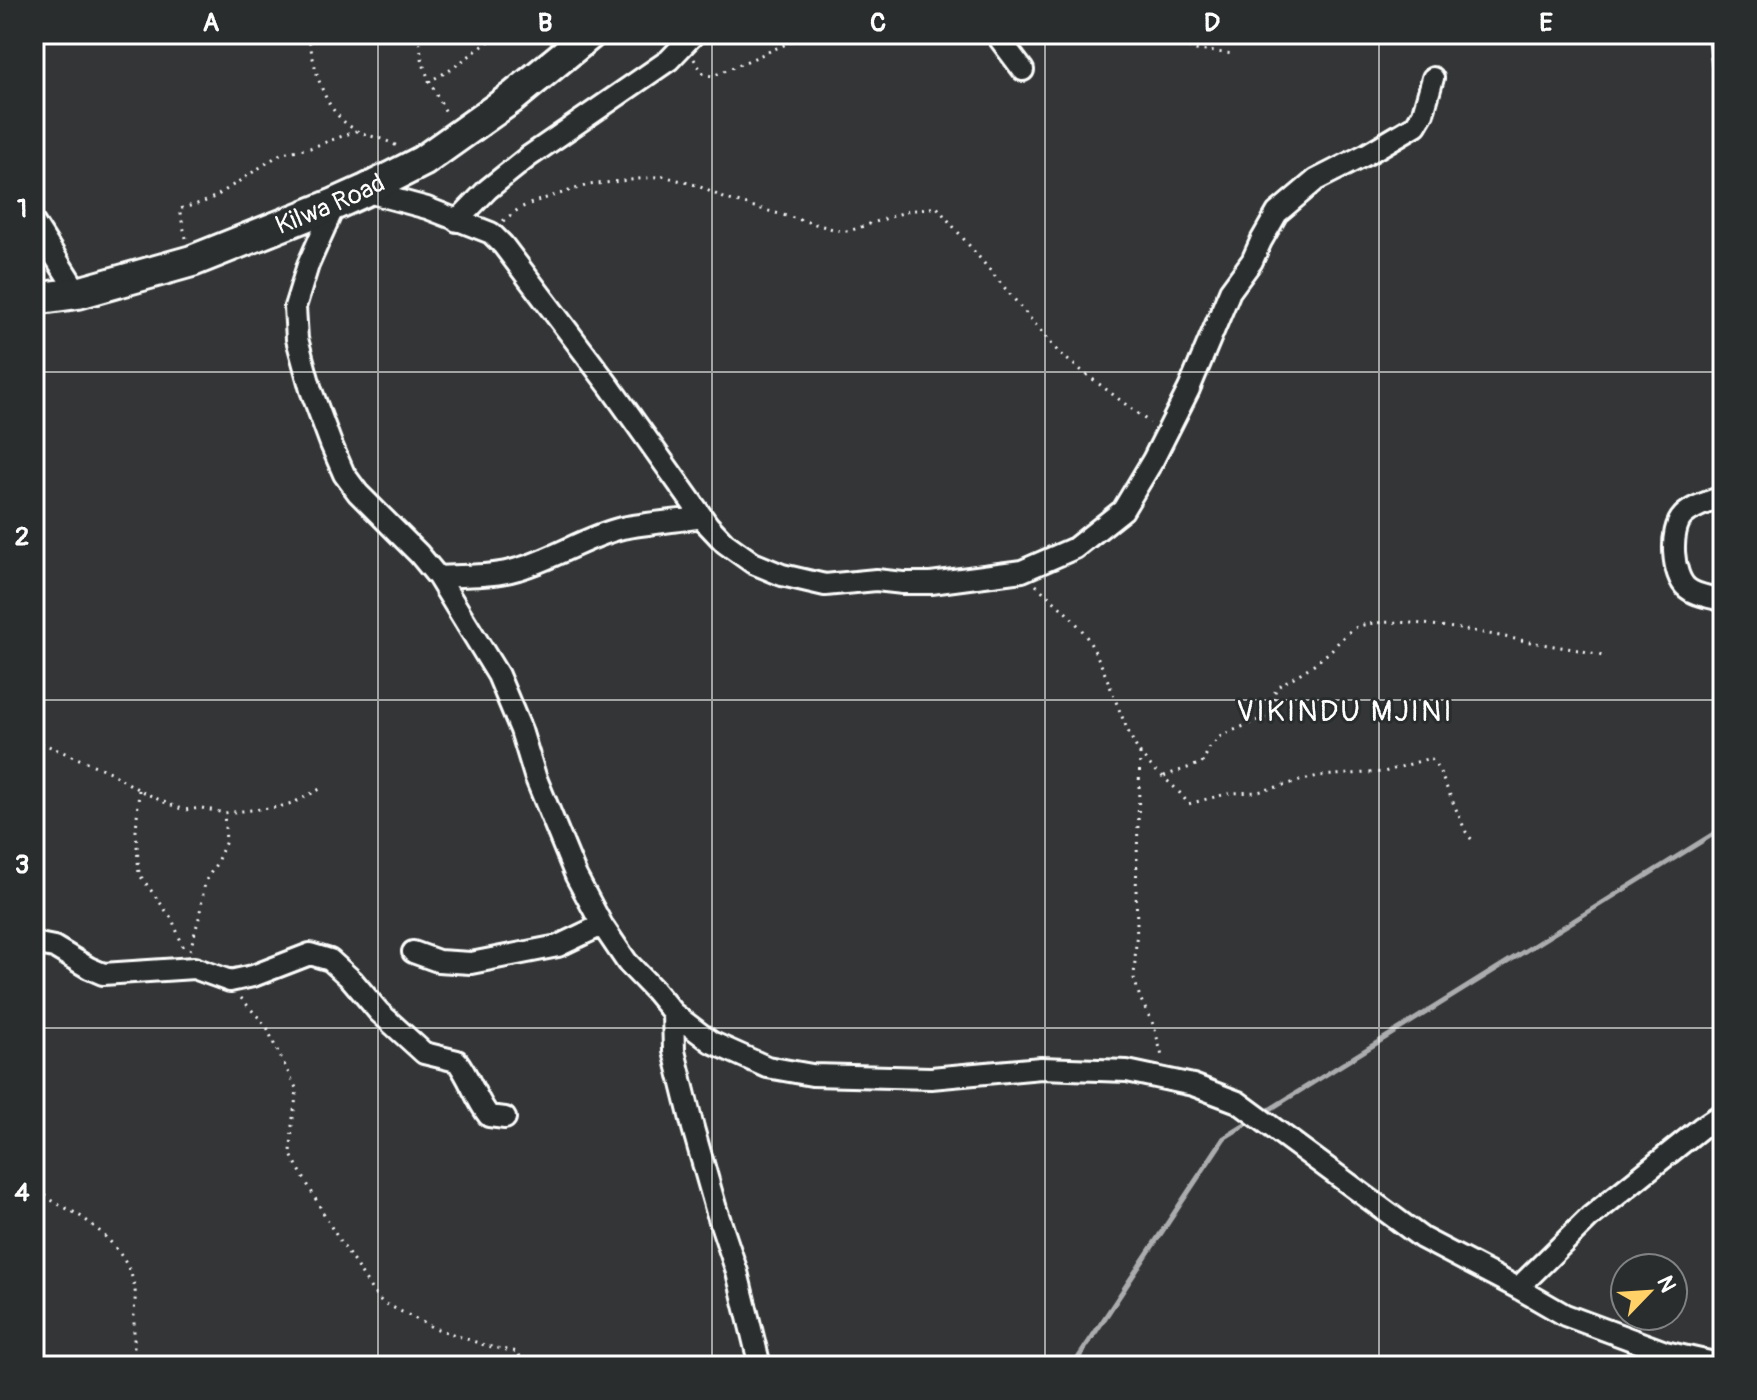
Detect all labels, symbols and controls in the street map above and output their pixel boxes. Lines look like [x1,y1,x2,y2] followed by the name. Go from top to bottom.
[203,7,220,39] text: A
[538,7,552,39] text: B
[870,7,886,39] text: C
[1204,7,1220,39] text: D
[1539,7,1553,39] text: E
[271,167,390,242] street label: Kilwa Road
[17,193,27,225] text: 1
[15,521,29,553] text: 2
[1236,693,1454,730] district label: VIKINDU MJINI
[15,849,29,881] text: 3
[14,1177,30,1209] text: 4
[1609,1252,1689,1332] north arrow
[1650,1271,1682,1297] text: N

